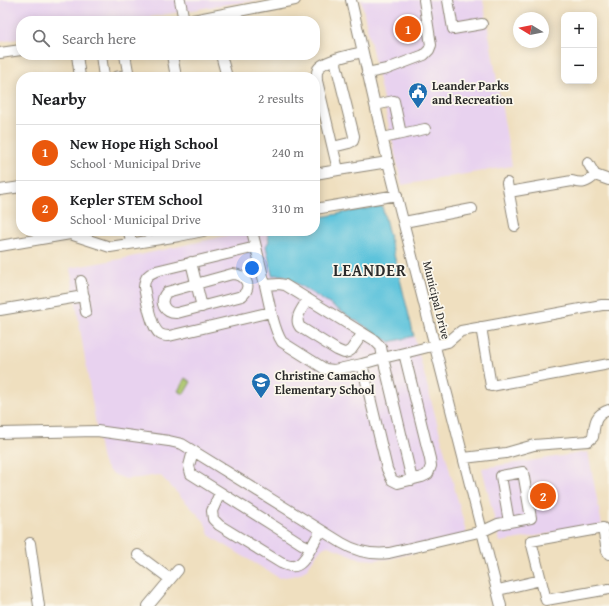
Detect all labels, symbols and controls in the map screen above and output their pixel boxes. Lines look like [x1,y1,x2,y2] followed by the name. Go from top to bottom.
[513,12,549,48] north arrow
[561,12,597,84] map controls
[561,12,597,48] button: +
[395,14,421,44] pin: 1
[16,16,320,60] search box
[30,27,52,49] icon: search
[62,28,136,49] text: Search here
[561,48,597,84] button: −
[432,77,513,108] place label: Leander Parks and Recreation
[407,81,429,109] public building icon: Leander Parks and Recreation
[32,86,86,111] text: Nearby
[258,89,304,108] text: 2 results
[70,133,218,154] text: New Hope High School
[42,143,48,162] text: 1
[272,143,304,162] text: 240 m
[70,154,201,173] text: School · Municipal Drive
[70,189,203,210] text: Kepler STEM School
[42,199,48,218] text: 2
[272,199,304,218] text: 310 m
[70,210,201,229] text: School · Municipal Drive
[242,258,262,278] your location
[333,258,407,282] district label: LEANDER
[419,259,455,341] street label: Municipal Drive
[275,367,376,398] place label: Christine Camacho Elementary School
[250,371,272,399] school or university icon: Christine Camacho Elementary School
[530,481,556,511] pin: 2

